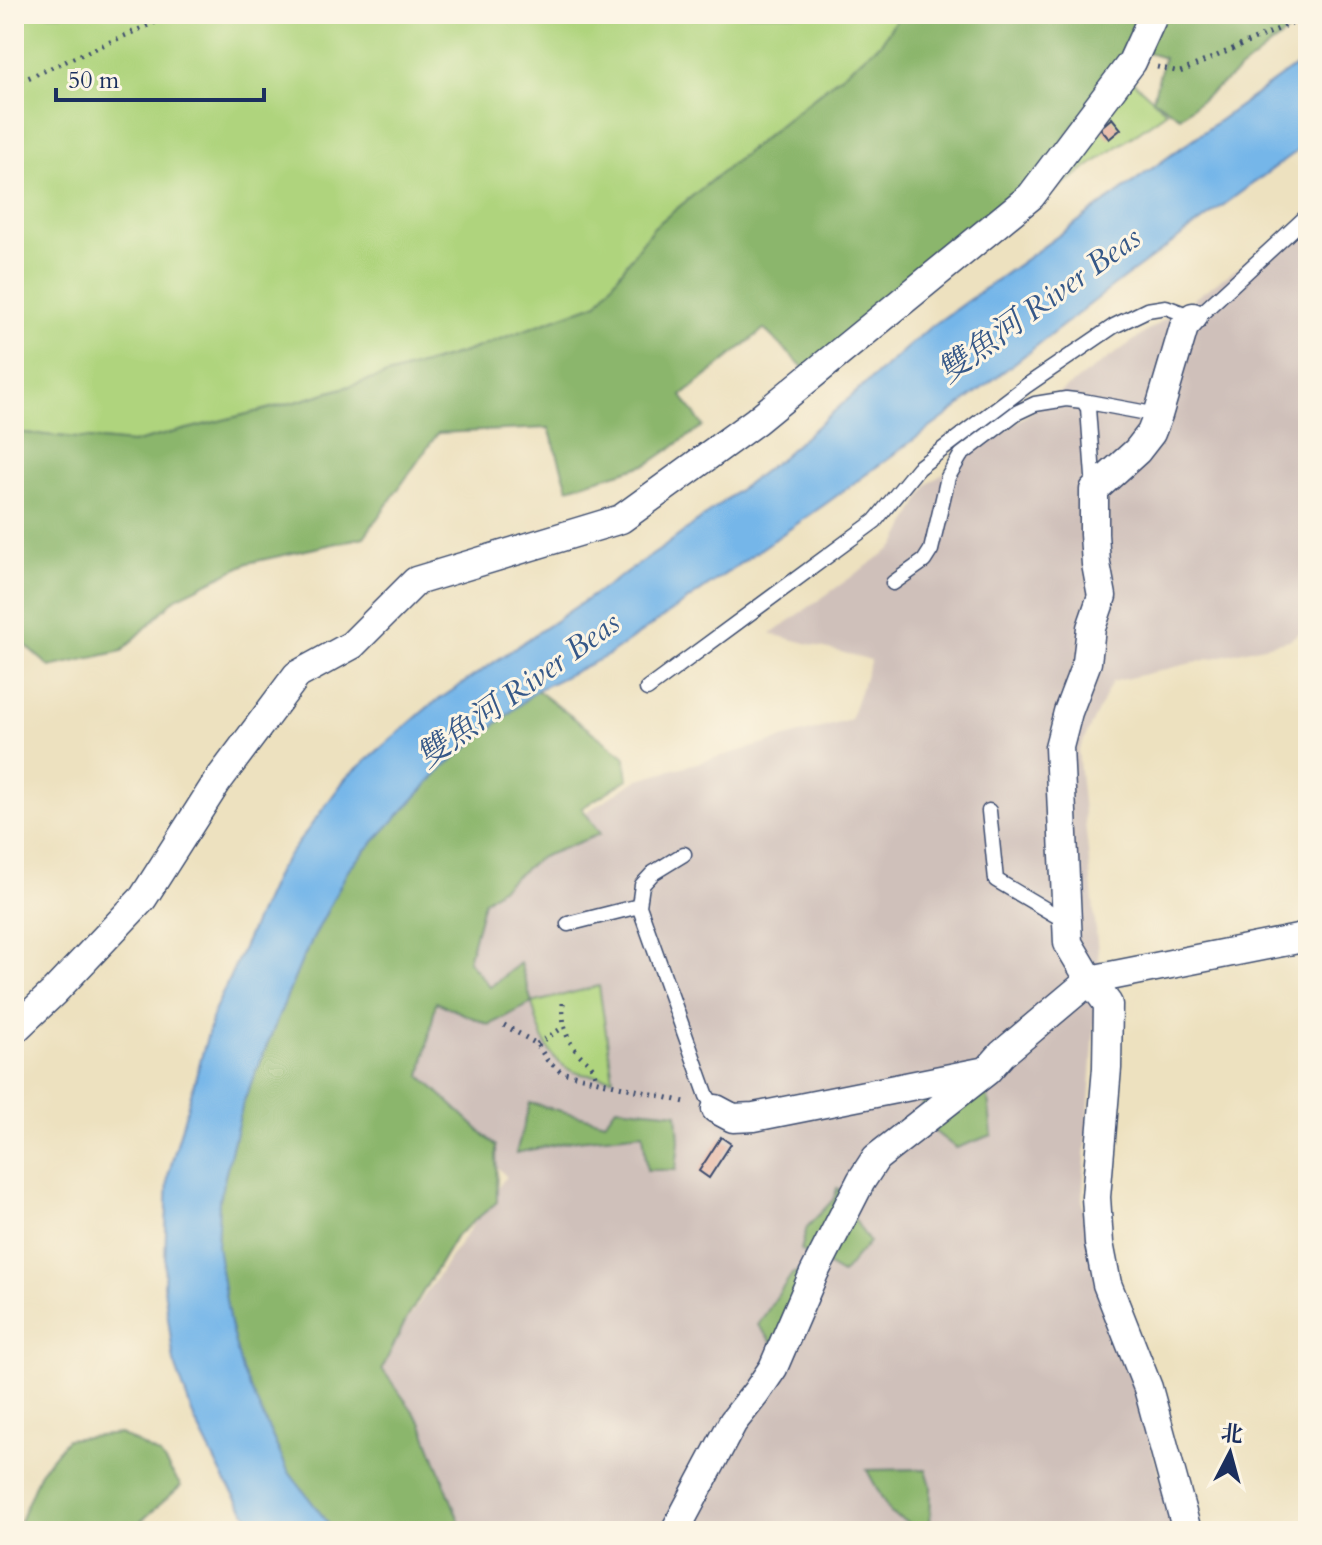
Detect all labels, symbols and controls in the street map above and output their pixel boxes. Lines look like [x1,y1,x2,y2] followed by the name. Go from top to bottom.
[56,52,264,102] scale bar
[68,64,120,97] text: 50 m
[929,216,1150,393] water label: 雙魚河 River Beas
[408,601,629,778] water label: 雙魚河 River Beas
[1190,1413,1270,1493] north arrow
[1219,1418,1245,1450] text: 北

